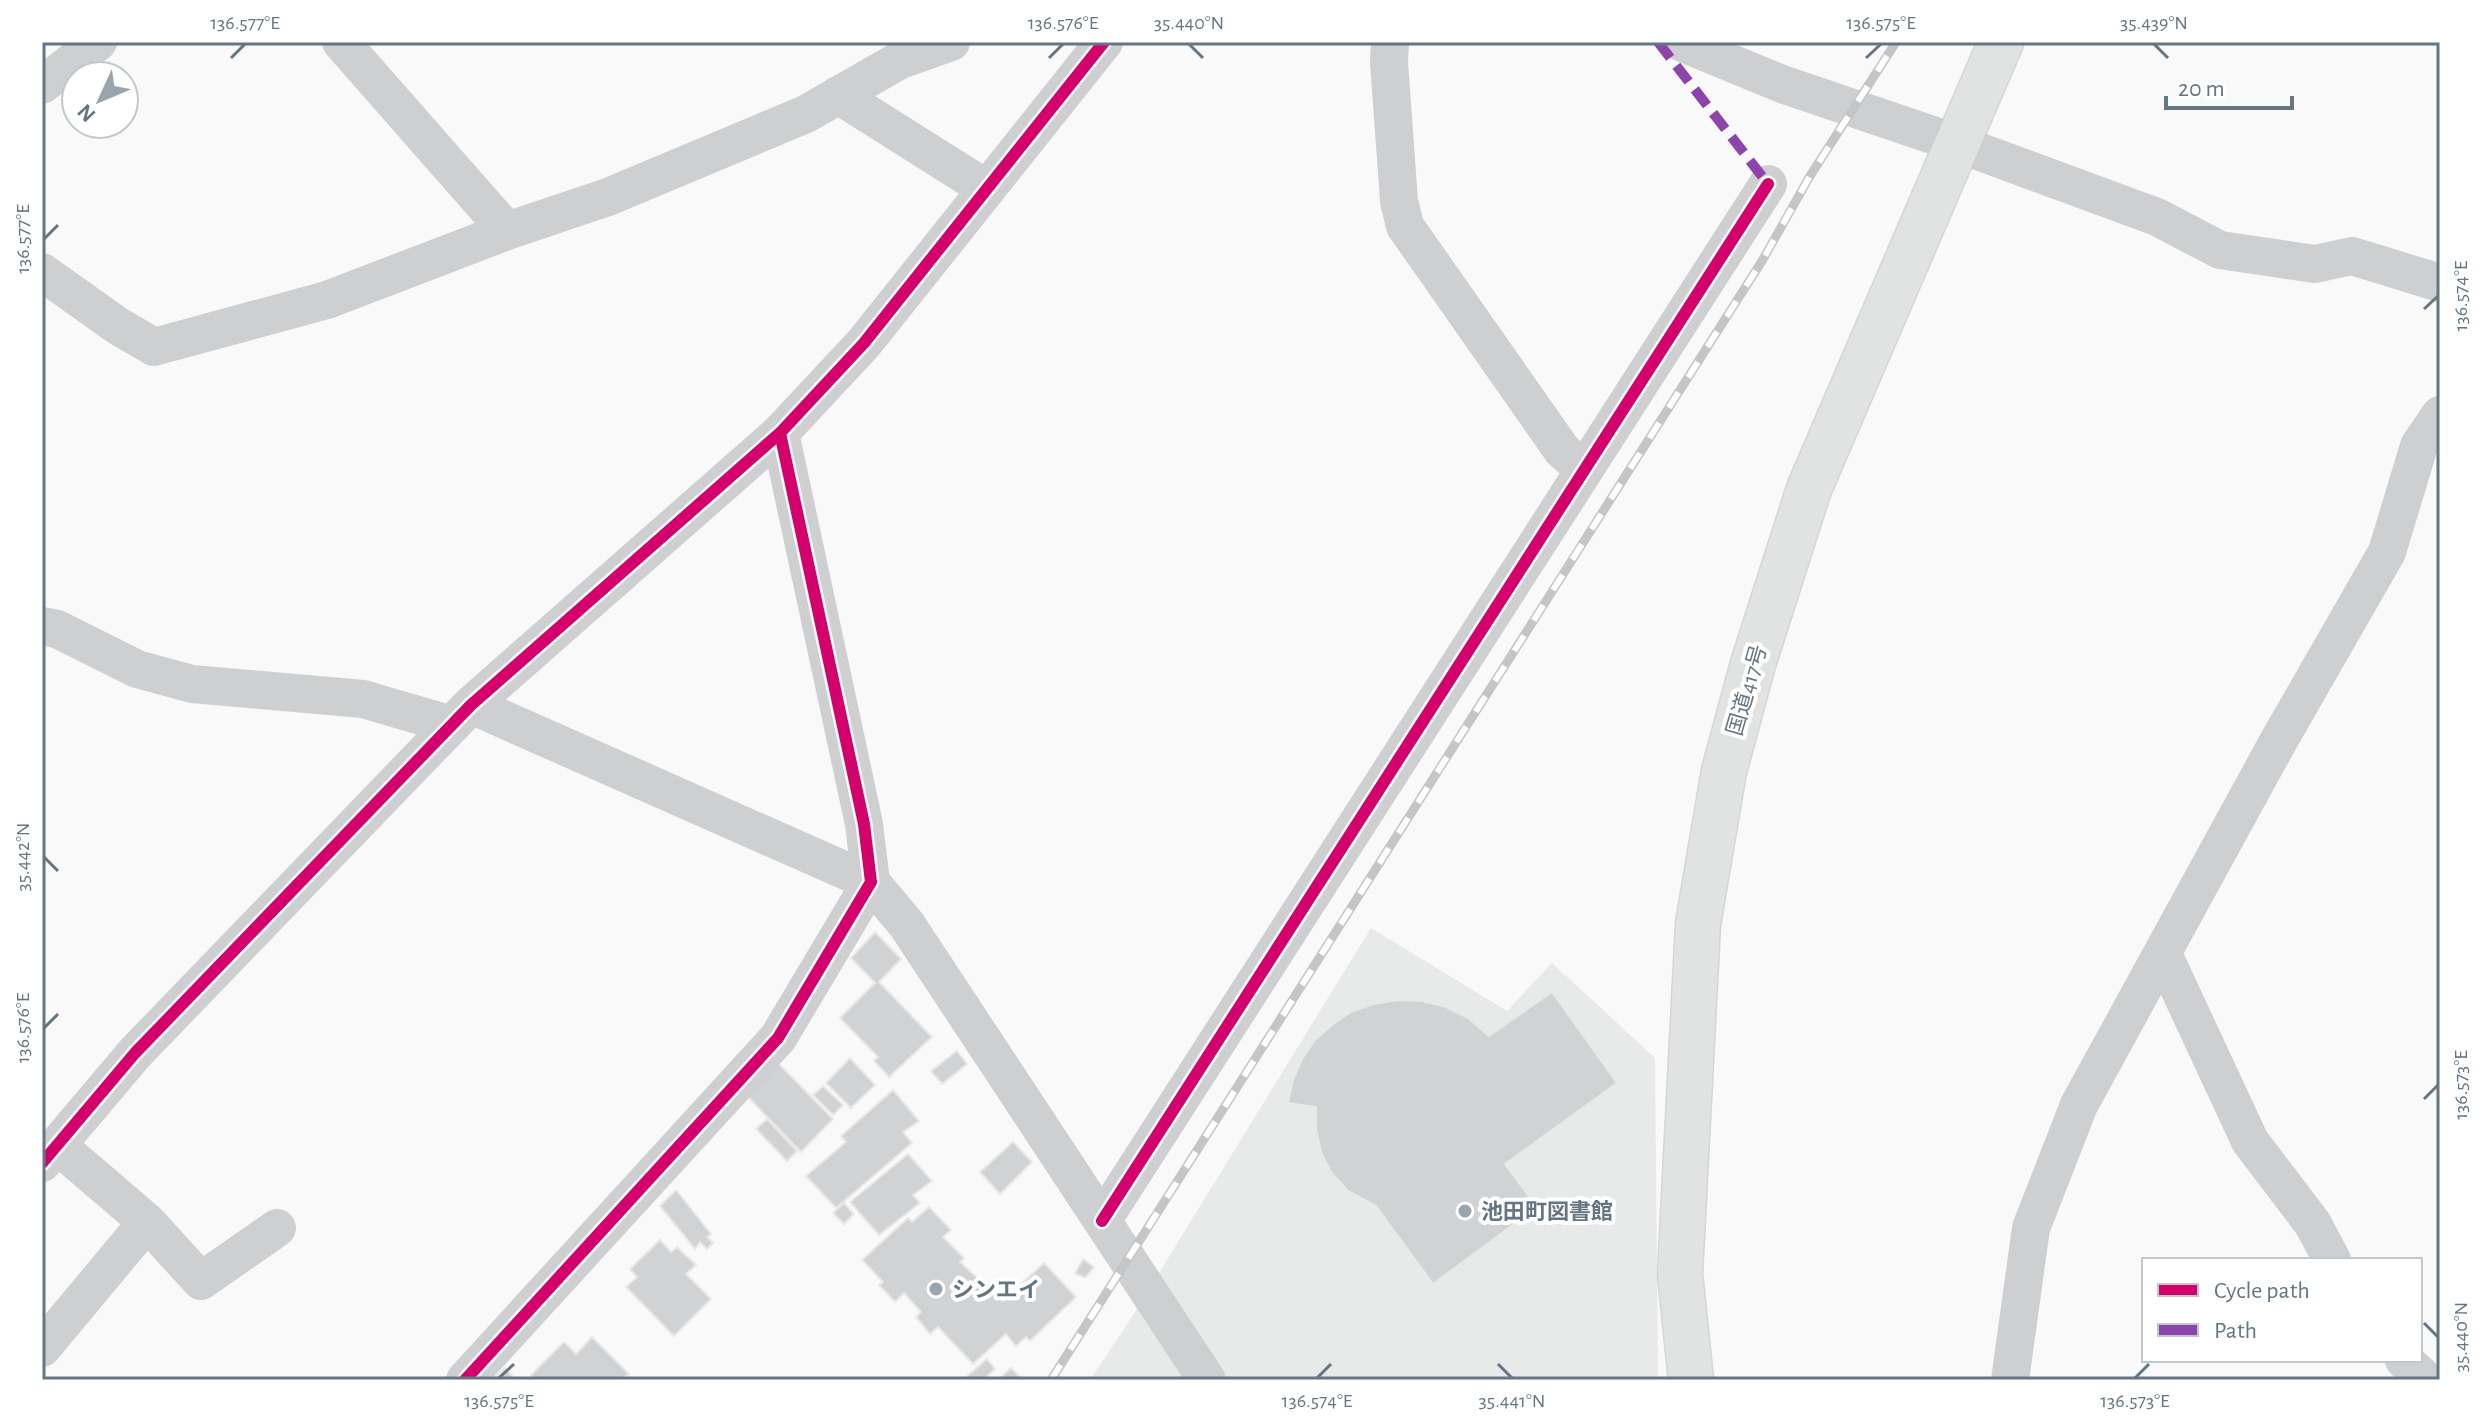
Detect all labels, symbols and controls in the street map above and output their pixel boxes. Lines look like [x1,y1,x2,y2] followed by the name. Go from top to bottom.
[210,13,280,33] text: 136.577°E
[1028,13,1099,33] text: 136.576°E
[1154,13,1224,33] text: 35.440°N
[1846,13,1916,33] text: 136.575°E
[2120,13,2188,33] text: 35.439°N
[60,60,140,140] north arrow
[2166,60,2292,110] scale bar
[2178,77,2225,101] text: 20 m
[73,100,100,126] text: N
[13,204,33,274] text: 136.577°E
[2451,260,2471,331] text: 136.574°E
[1723,642,1770,738] street label: 国道417号
[13,822,33,892] text: 35.442°N
[13,992,33,1063] text: 136.576°E
[2451,1050,2471,1120] text: 136.573°E
[1481,1200,1613,1223] place label: 池田町図書館
[1456,1202,1474,1220] marker: 池田町図書館
[2142,1258,2422,1362] legend
[952,1279,1040,1301] place label: シンエイ
[2214,1279,2310,1303] text: Cycle path
[927,1280,945,1298] marker: シンエイ
[2451,1302,2471,1372] text: 35.440°N
[2214,1319,2257,1343] text: Path
[464,1391,534,1411] text: 136.575°E
[1282,1391,1353,1411] text: 136.574°E
[1479,1391,1545,1411] text: 35.441°N
[2100,1391,2170,1411] text: 136.573°E

